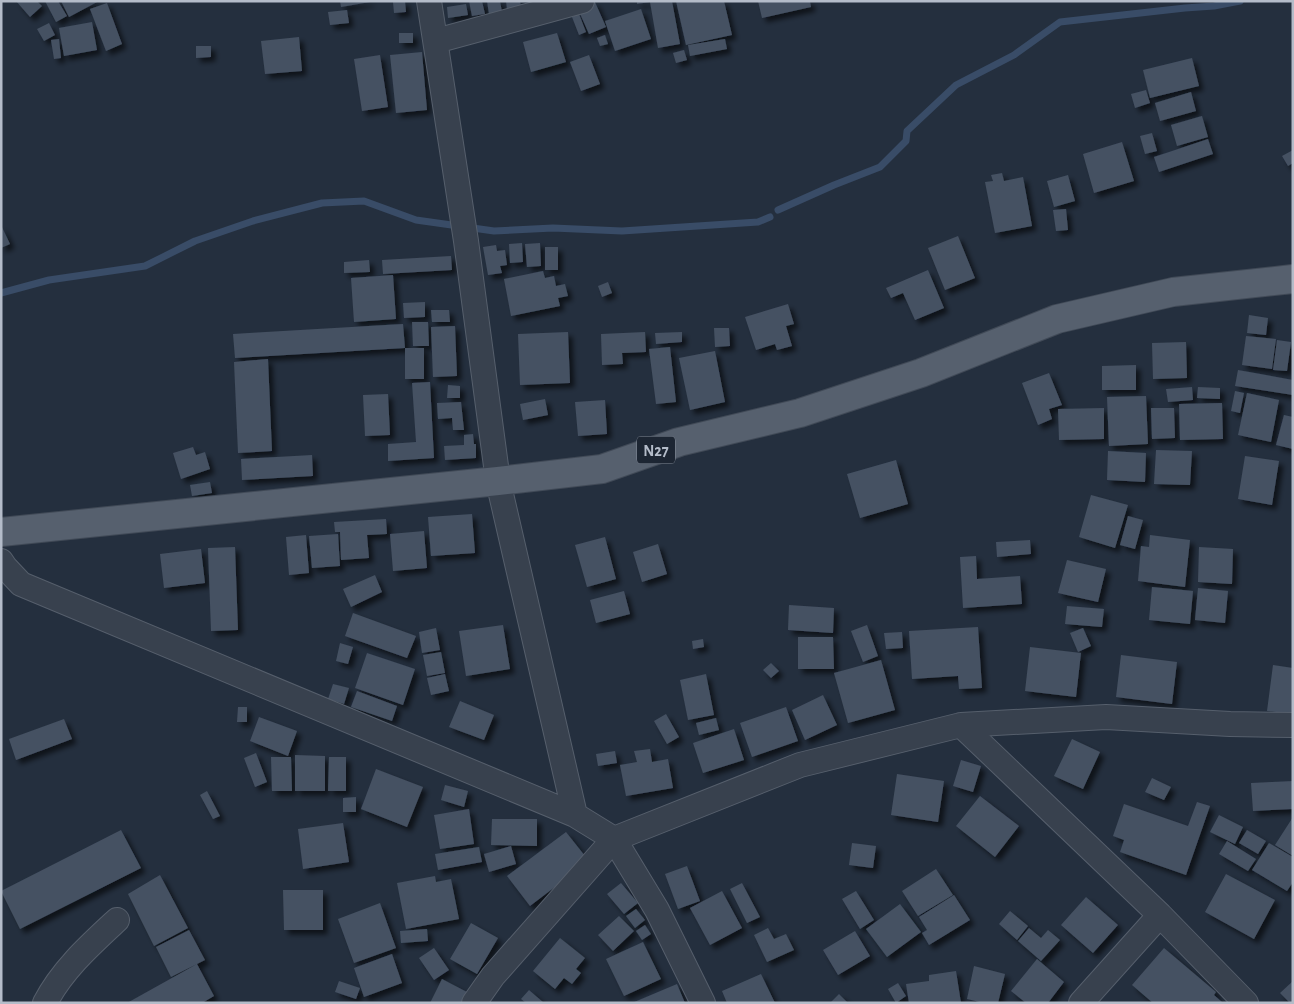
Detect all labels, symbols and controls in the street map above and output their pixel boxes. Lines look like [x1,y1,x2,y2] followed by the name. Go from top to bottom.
[637,436,675,464] road number: N27

